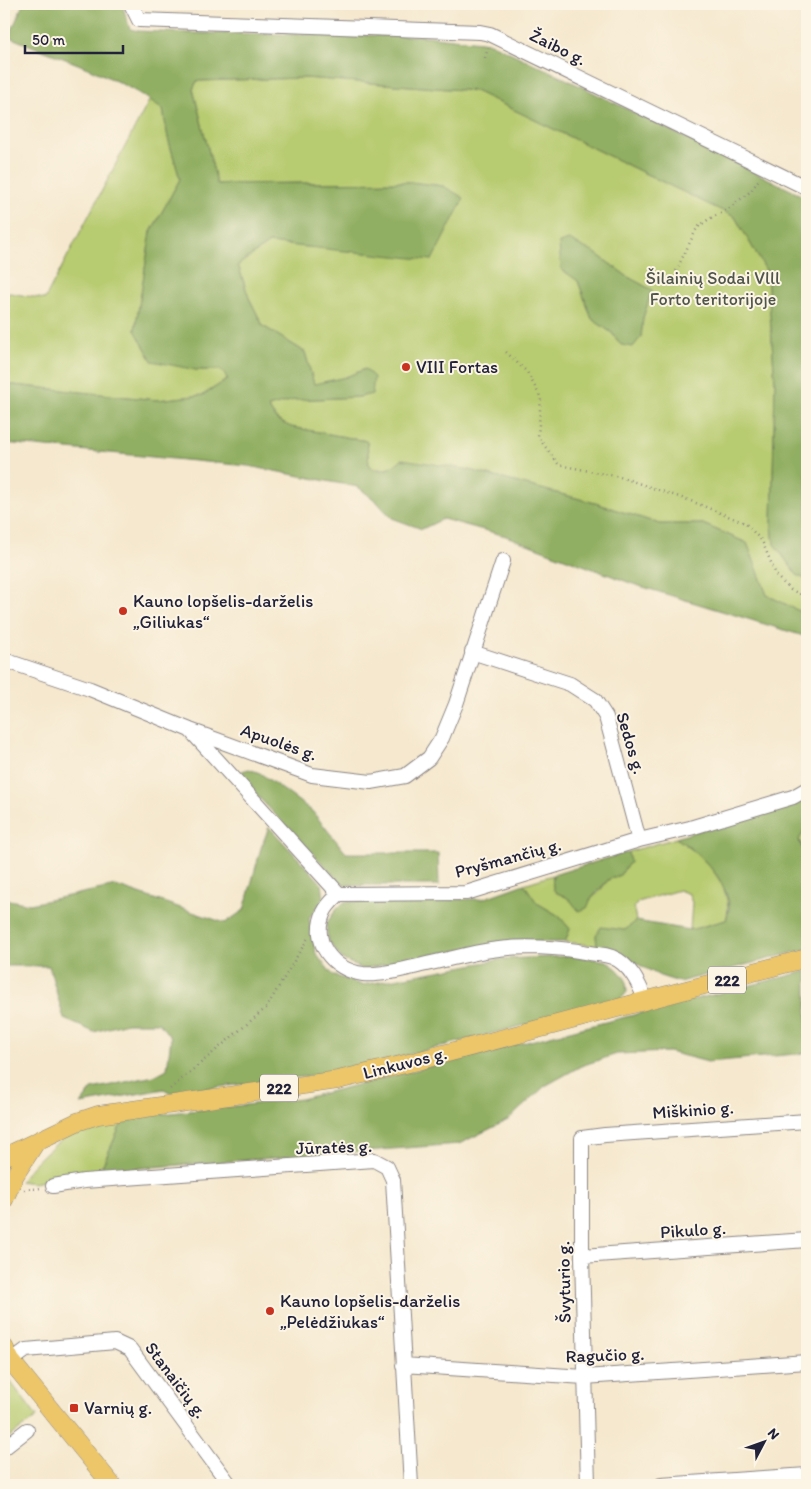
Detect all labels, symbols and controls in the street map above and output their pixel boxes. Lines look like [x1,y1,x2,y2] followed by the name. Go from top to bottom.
[25,22,122,54] scale bar
[526,24,590,70] street label: Žaibo g.
[32,31,65,49] text: 50 m
[646,267,780,310] park label: Šilainių Sodai Vlll Forto teritorijoje
[416,356,498,378] place label: VIII Fortas
[400,361,412,373] marker: VIII Fortas
[133,590,313,633] place label: Kauno lopšelis-darželis „Giliukas“
[117,605,129,617] marker: Kauno lopšelis-darželis „Giliukas“
[611,709,651,777] street label: Sedos g.
[238,719,320,765] street label: Apuolės g.
[452,833,564,883] street label: Pryšmančių g.
[708,966,746,994] road number: 222
[361,1042,449,1084] street label: Linkuvos g.
[260,1074,298,1102] road number: 222
[651,1096,735,1124] street label: Miškinio g.
[296,1135,372,1159] street label: Jūratės g.
[659,1217,727,1243] street label: Pikulo g.
[552,1241,576,1323] street label: Švyturio g.
[280,1290,460,1333] place label: Kauno lopšelis-darželis „Pelėdžiukas“
[264,1305,276,1317] marker: Kauno lopšelis-darželis „Pelėdžiukas“
[140,1337,212,1423] street label: Stanaičių g.
[565,1343,645,1367] street label: Ragučio g.
[84,1397,152,1419] place label: Varnių g.
[68,1402,80,1414] marker: Varnių g.
[738,1416,788,1466] north arrow
[764,1425,783,1443] text: N

